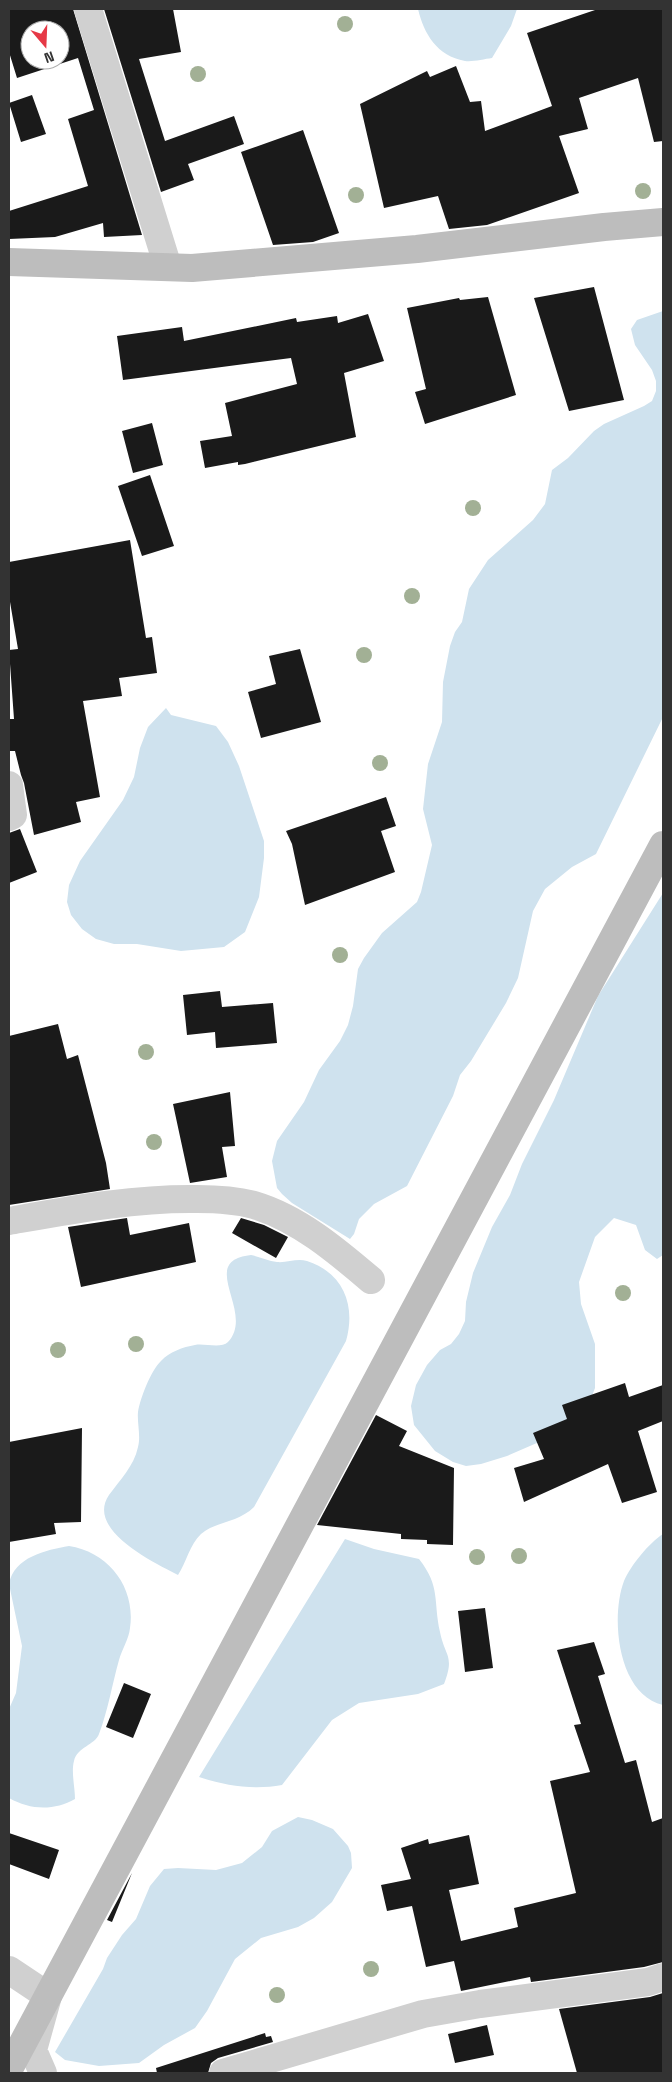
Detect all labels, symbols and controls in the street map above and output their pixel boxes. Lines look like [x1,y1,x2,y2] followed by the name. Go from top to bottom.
[20,20,70,70] north arrow
[42,47,57,67] text: N

